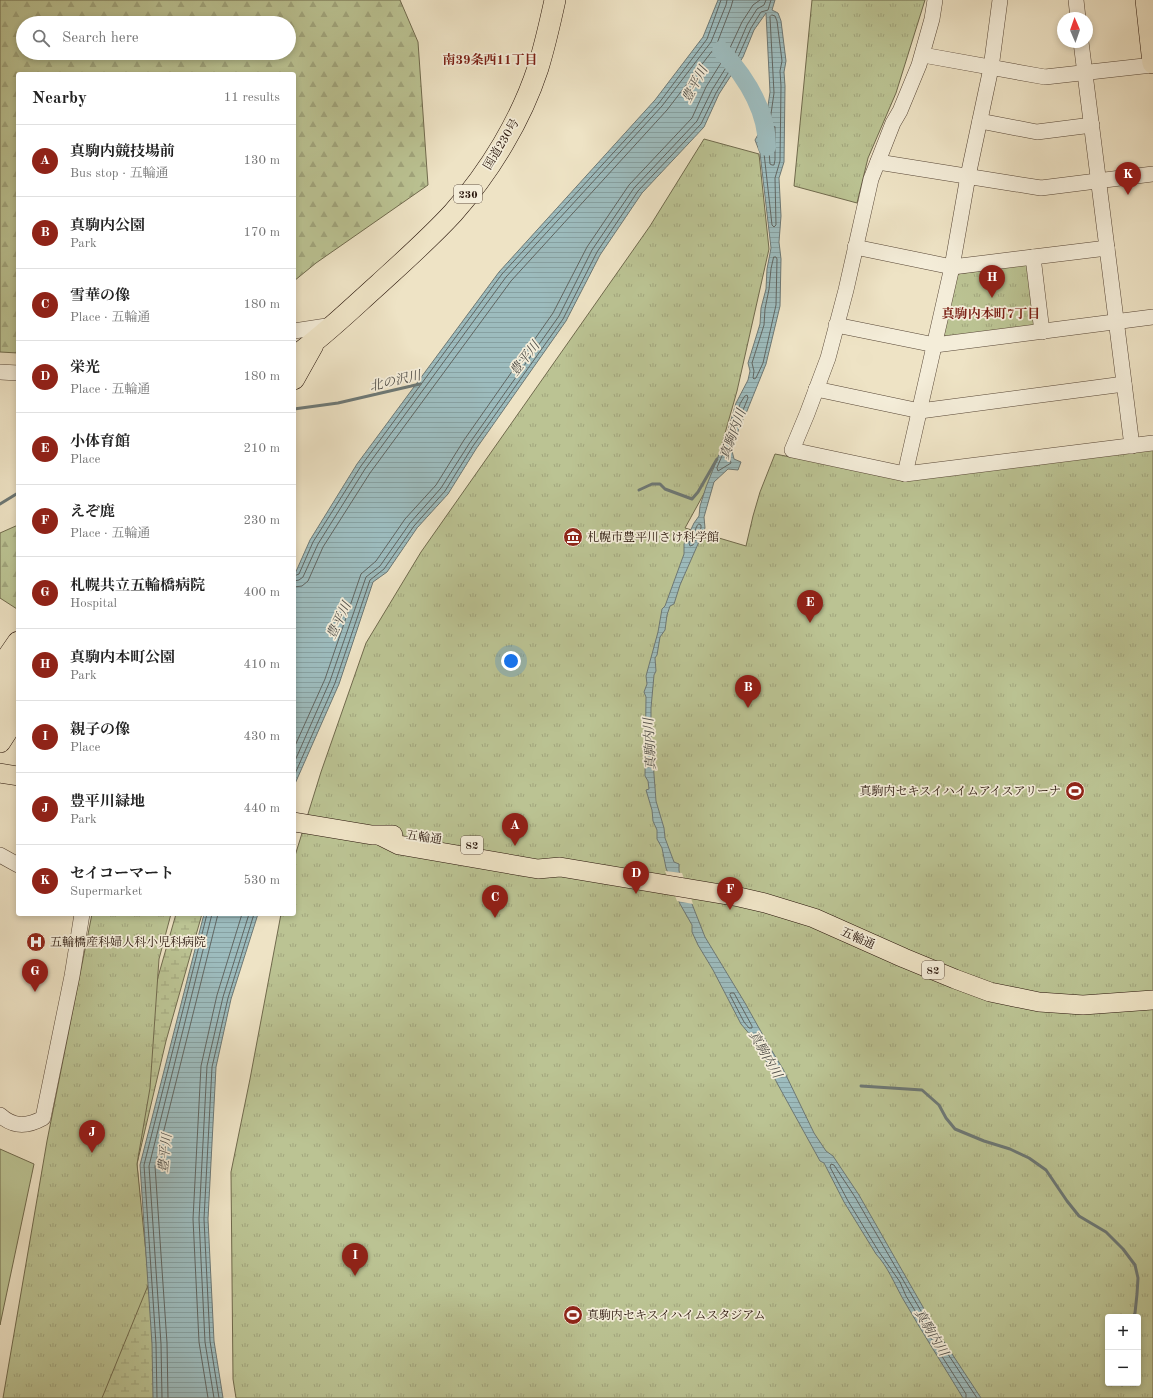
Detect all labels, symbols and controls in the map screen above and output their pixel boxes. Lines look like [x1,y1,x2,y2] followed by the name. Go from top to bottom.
[1057,12,1093,48] north arrow
[16,16,296,60] search box
[30,27,52,49] icon: search
[62,31,139,46] text: Search here
[442,52,538,67] district label: 南39条西11丁目
[680,62,711,105] water label: 豊平川
[32,90,87,107] text: Nearby
[224,91,280,104] text: 11 results
[480,116,522,172] street label: 国道230号
[70,145,175,160] text: 真駒内競技場前
[40,154,50,167] text: A
[243,154,280,167] text: 130 m
[1115,162,1141,195] pin: K
[70,167,169,180] text: Bus stop · 五輪通
[454,185,482,203] road number: 230
[70,219,145,234] text: 真駒内公園
[40,226,50,239] text: B
[243,226,280,239] text: 170 m
[70,237,97,250] text: Park
[979,265,1005,298] pin: H
[70,289,130,304] text: 雪華の像
[41,298,49,311] text: C
[243,298,280,311] text: 180 m
[942,306,1040,321] district label: 真駒内本町7丁目
[70,311,150,324] text: Place · 五輪通
[507,337,544,378] water label: 豊平川
[70,361,100,376] text: 栄光
[368,368,424,394] water label: 北の沢川
[40,370,50,383] text: D
[243,370,280,383] text: 180 m
[70,383,150,396] text: Place · 五輪通
[717,406,749,461] water label: 真駒内川
[70,435,130,450] text: 小体育館
[41,442,49,455] text: E
[243,442,280,455] text: 210 m
[70,453,100,466] text: Place
[70,505,115,520] text: えぞ鹿
[41,514,49,527] text: F
[243,514,280,527] text: 230 m
[562,526,584,548] museum icon: 札幌市豊平川さけ科学館
[70,527,150,540] text: Place · 五輪通
[587,530,719,544] place label: 札幌市豊平川さけ科学館
[70,579,205,594] text: 札幌共立五輪橋病院
[40,586,50,599] text: G
[243,586,280,599] text: 400 m
[797,590,823,623] pin: E
[70,597,117,610] text: Hospital
[324,598,355,641] water label: 豊平川
[70,651,175,666] text: 真駒内本町公園
[501,651,521,671] your location
[40,658,50,671] text: H
[243,658,280,671] text: 410 m
[70,669,97,682] text: Park
[735,675,761,708] pin: B
[642,716,658,770] water label: 真駒内川
[70,723,130,738] text: 親子の像
[42,730,48,743] text: I
[243,730,280,743] text: 430 m
[70,741,100,754] text: Place
[1064,780,1086,802] sports icon: 真駒内セキスイハイムアイスアリーナ
[859,784,1061,798] place label: 真駒内セキスイハイムアイスアリーナ
[70,795,145,810] text: 豊平川緑地
[41,802,49,815] text: J
[243,802,280,815] text: 440 m
[70,813,97,826] text: Park
[502,813,528,846] pin: A
[405,828,443,846] street label: 五輪通
[461,836,483,854] road number: 82
[623,861,649,894] pin: D
[70,867,174,882] text: セイコーマート
[40,874,50,887] text: K
[243,874,280,887] text: 530 m
[717,877,743,910] pin: F
[70,885,142,898] text: Supermarket
[482,885,508,918] pin: C
[839,924,877,952] street label: 五輪通
[25,931,47,953] hospital icon: 五輪橋産科婦人科小児科病院
[50,935,206,949] place label: 五輪橋産科婦人科小児科病院
[22,959,48,992] pin: G
[922,961,944,979] road number: 82
[746,1028,785,1082] water label: 真駒内川
[79,1120,105,1153] pin: J
[156,1131,174,1173] water label: 豊平川
[342,1243,368,1276] pin: I
[562,1304,584,1326] sports icon: 真駒内セキスイハイムスタジアム
[912,1307,952,1360] water label: 真駒内川
[587,1308,765,1322] place label: 真駒内セキスイハイムスタジアム
[1105,1314,1141,1386] map controls
[1105,1314,1141,1350] button: +
[1105,1350,1141,1386] button: −

